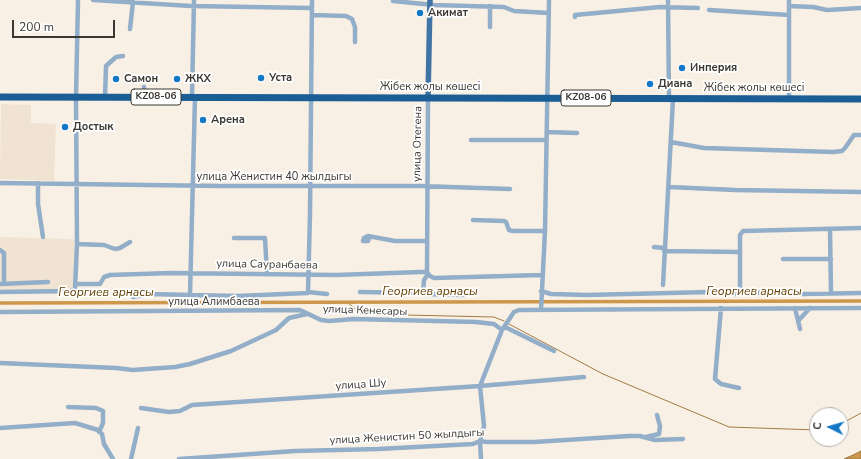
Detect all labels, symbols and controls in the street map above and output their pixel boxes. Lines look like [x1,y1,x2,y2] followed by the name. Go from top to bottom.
[428,6,468,20] place label: Акимат
[415,8,425,18] marker: Акимат
[14,12,117,38] scale bar
[19,19,54,35] text: 200 m
[690,61,737,75] place label: Инперия
[677,63,687,73] marker: Инперия
[269,71,292,85] place label: Уста
[124,72,158,86] place label: Самон
[185,72,211,86] place label: ЖКХ
[256,73,266,83] marker: Уста
[111,74,121,84] marker: Самон
[172,74,182,84] marker: ЖКХ
[658,77,692,91] place label: Диана
[645,79,655,89] marker: Диана
[380,80,480,94] street label: Жібек жолы көшесі
[704,81,804,95] street label: Жібек жолы көшесі
[131,89,181,105] road number: KZ08-06
[561,90,611,106] road number: KZ08-06
[411,106,425,182] street label: улица Отегена
[211,113,245,127] place label: Арена
[198,115,208,125] marker: Арена
[73,120,114,134] place label: Достык
[60,122,70,132] marker: Достык
[196,170,352,184] street label: улица Женистин 40 жылдыгы
[216,258,318,272] street label: улица Сауранбаева
[382,285,478,299] water label: Георгиев арнасы
[706,285,802,299] water label: Георгиев арнасы
[58,286,154,300] water label: Георгиев арнасы
[168,295,260,309] street label: улица Алимбаева
[323,303,407,319] street label: улица Кенесары
[335,377,387,393] street label: улица Шу
[809,407,849,447] north arrow
[810,422,825,430] text: С
[329,426,485,448] street label: улица Женистин 50 жылдыгы

